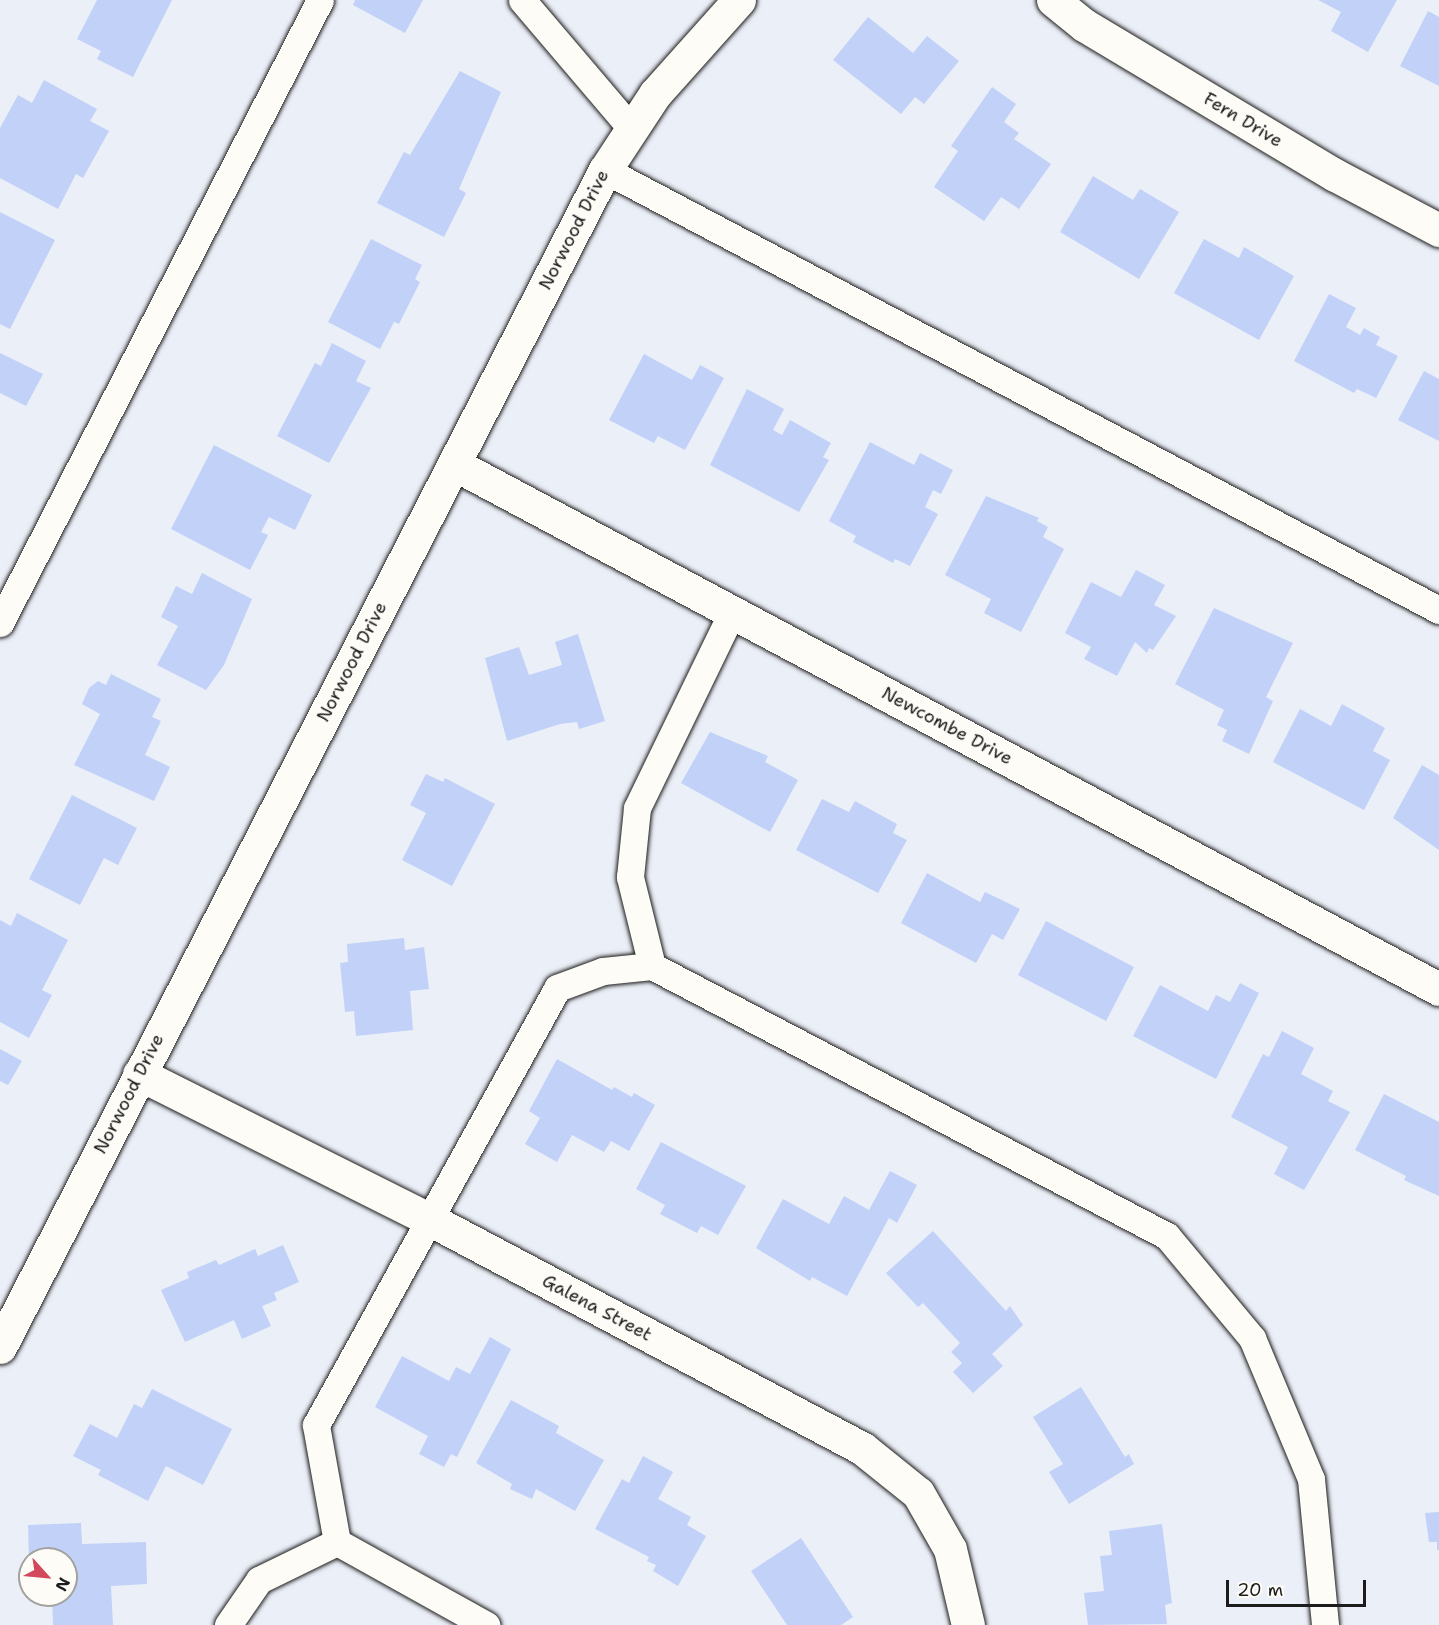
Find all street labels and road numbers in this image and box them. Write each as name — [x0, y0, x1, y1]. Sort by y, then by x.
street label: Fern Drive — [1200, 88, 1286, 152]
street label: Norwood Drive — [535, 166, 613, 294]
street label: Norwood Drive — [313, 598, 391, 726]
street label: Newcombe Drive — [878, 682, 1016, 770]
street label: Norwood Drive — [90, 1030, 168, 1158]
street label: Galena Street — [538, 1270, 656, 1346]

